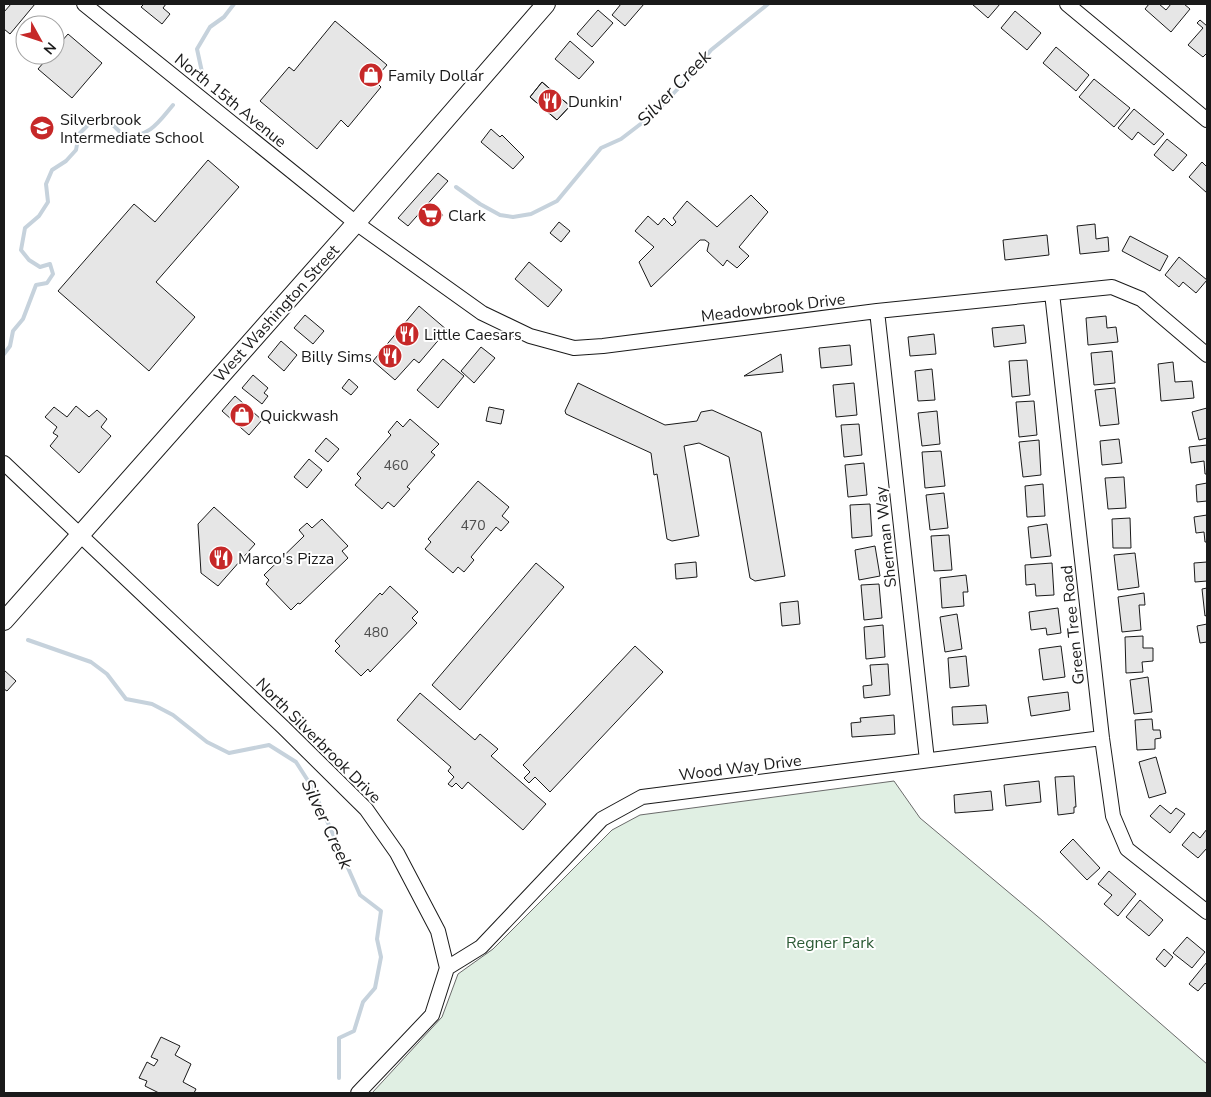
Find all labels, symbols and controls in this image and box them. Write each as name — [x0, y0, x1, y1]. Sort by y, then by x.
north arrow — [15, 15, 65, 65]
text: N — [39, 38, 60, 58]
water label: Silver Creek — [632, 44, 717, 131]
street label: North 15th Avenue — [170, 49, 291, 153]
shop icon: Family Dollar — [358, 62, 384, 88]
place label: Family Dollar — [388, 65, 484, 87]
restaurant icon: Dunkin' — [537, 88, 563, 114]
place label: Dunkin' — [568, 91, 622, 113]
place label: Silverbrook Intermediate School — [60, 109, 204, 149]
school or university icon: Silverbrook Intermediate School — [29, 115, 55, 141]
supermarket icon: Clark — [417, 202, 443, 228]
place label: Clark — [448, 205, 487, 227]
street label: West Washington Street — [209, 240, 345, 387]
street label: Meadowbrook Drive — [700, 288, 846, 328]
restaurant icon: Little Caesars — [394, 321, 420, 347]
place label: Little Caesars — [424, 324, 522, 346]
restaurant icon: Billy Sims — [377, 343, 403, 369]
place label: Billy Sims — [301, 346, 372, 368]
shop icon: Quickwash — [229, 402, 255, 428]
place label: Quickwash — [260, 405, 339, 427]
house number: 460 — [383, 456, 409, 475]
street label: Sherman Way — [870, 484, 902, 589]
house number: 470 — [460, 516, 486, 535]
restaurant icon: Marco's Pizza — [208, 545, 234, 571]
place label: Marco's Pizza — [238, 548, 334, 570]
street label: Green Tree Road — [1056, 564, 1090, 686]
house number: 480 — [363, 623, 389, 642]
street label: North Silverbrook Drive — [251, 673, 386, 808]
street label: Wood Way Drive — [678, 750, 803, 786]
water label: Silver Creek — [296, 775, 359, 874]
park label: Regner Park — [786, 932, 875, 954]

